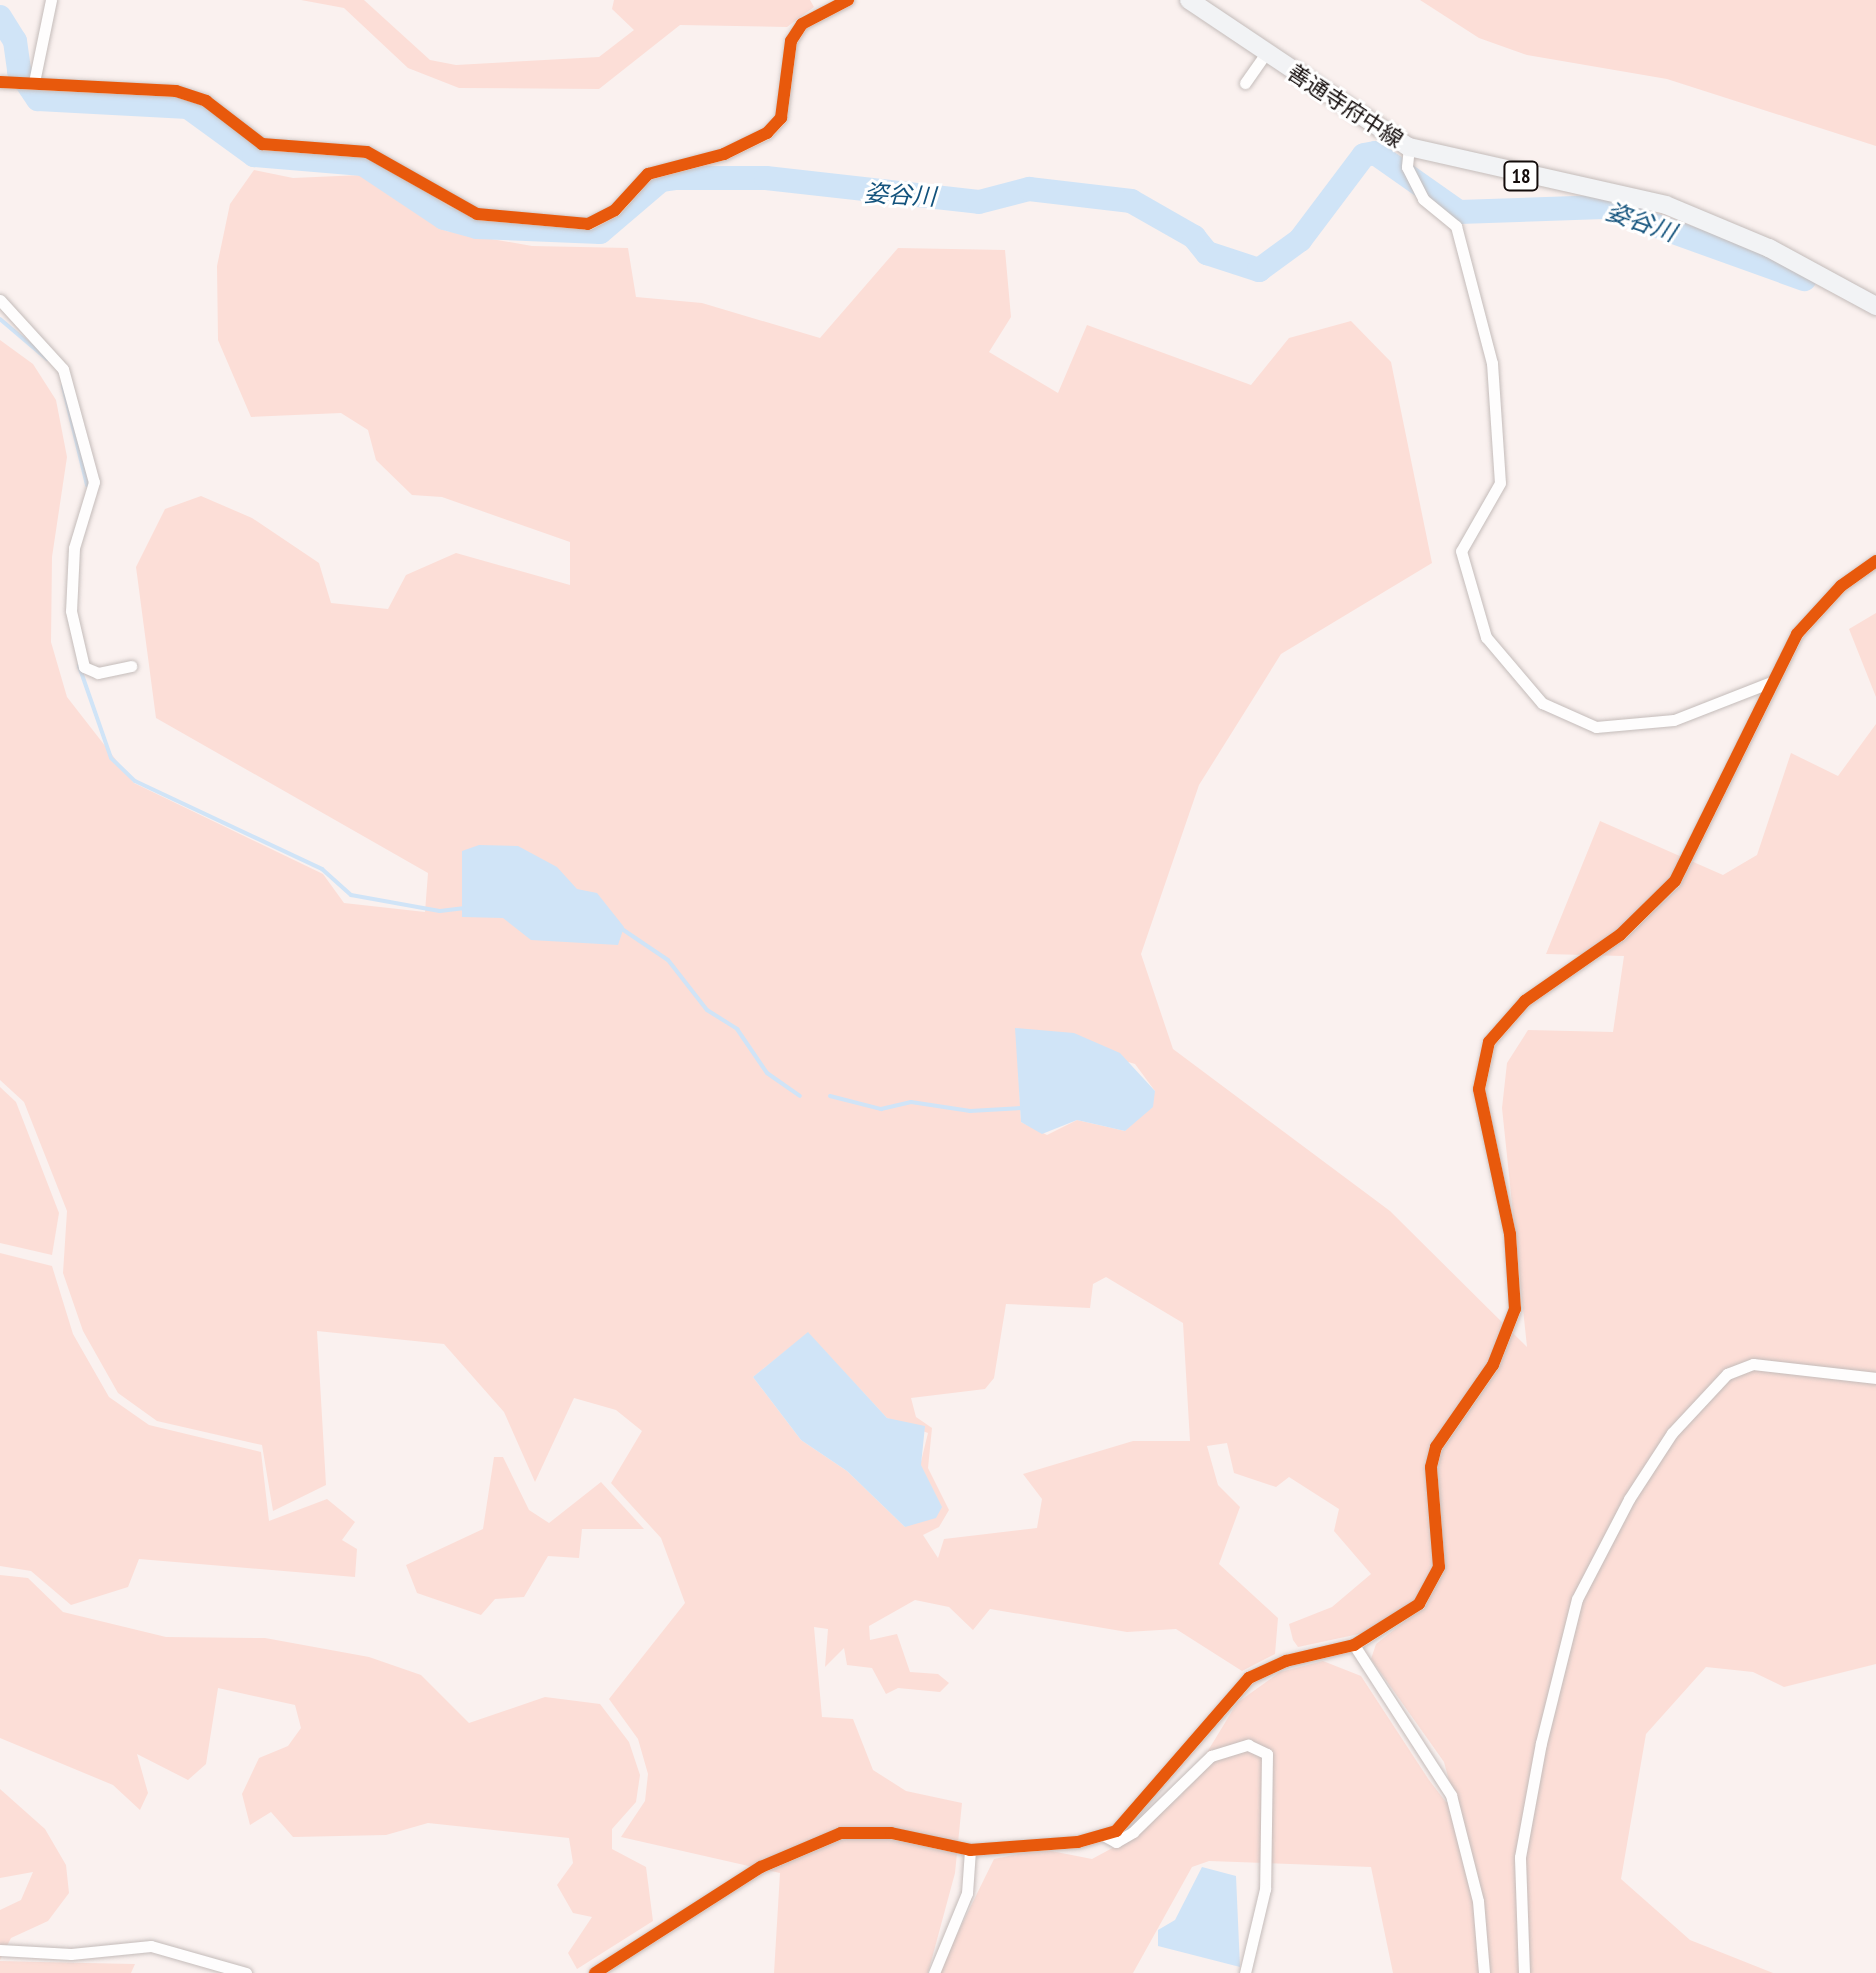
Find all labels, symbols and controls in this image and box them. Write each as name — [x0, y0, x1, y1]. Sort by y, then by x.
street label: 善通寺府中線 — [1282, 59, 1408, 153]
road number: 18 — [1503, 160, 1539, 192]
water label: 姿谷川 — [863, 179, 937, 211]
water label: 姿谷川 — [1602, 197, 1680, 247]

